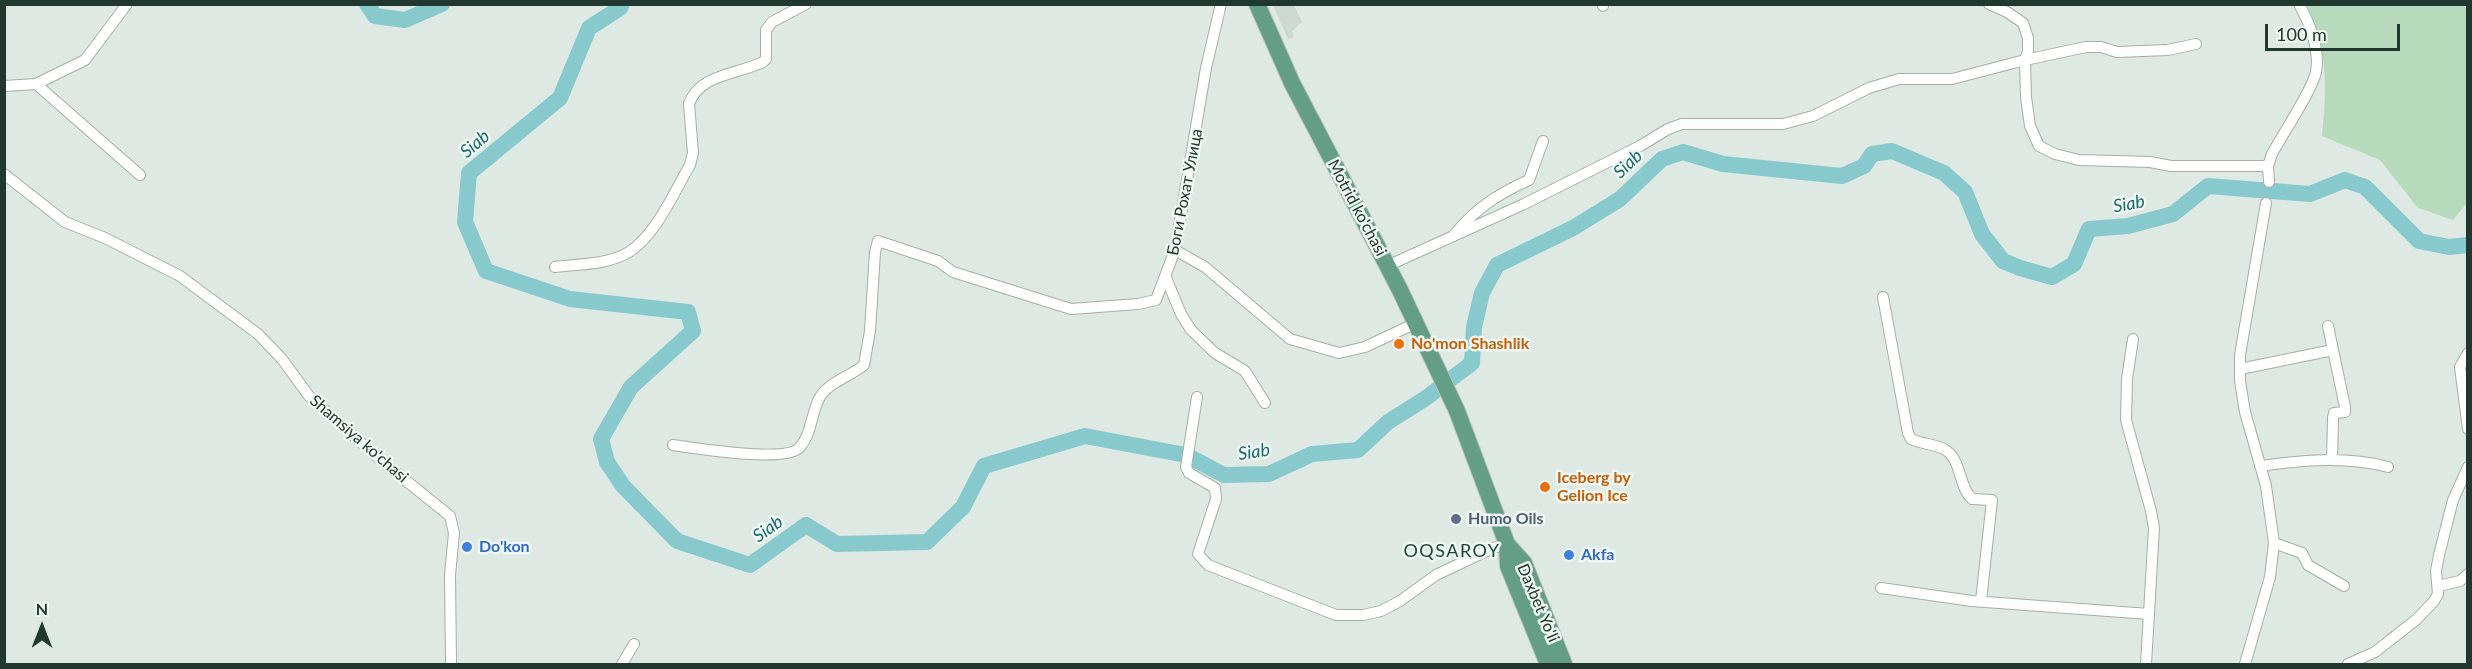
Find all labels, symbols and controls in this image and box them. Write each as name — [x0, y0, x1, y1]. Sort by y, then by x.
scale bar — [2268, 12, 2403, 50]
text: 100 m — [2276, 23, 2327, 45]
water label: Siab — [456, 125, 494, 163]
street label: Боги Рохат Улица — [1163, 127, 1207, 257]
water label: Siab — [1609, 145, 1647, 183]
street label: Motrid ko'chasi — [1323, 156, 1391, 260]
water label: Siab — [2111, 191, 2147, 217]
place label: No'mon Shashlik — [1411, 334, 1529, 354]
marker: No'mon Shashlik — [1392, 337, 1406, 351]
street label: Shamsiya ko'chasi — [306, 391, 412, 487]
water label: Siab — [1237, 439, 1271, 465]
place label: Iceberg by Gelion Ice — [1557, 468, 1631, 506]
marker: Iceberg by Gelion Ice — [1538, 480, 1552, 494]
place label: Humo Oils — [1468, 509, 1544, 529]
water label: Siab — [749, 511, 787, 547]
marker: Humo Oils — [1449, 512, 1463, 526]
place label: Do'kon — [479, 537, 530, 557]
marker: Do'kon — [460, 540, 474, 554]
district label: OQSAROY — [1403, 540, 1501, 562]
place label: Akfa — [1581, 545, 1614, 565]
marker: Akfa — [1562, 548, 1576, 562]
street label: Daxbet Yo'li — [1513, 561, 1563, 645]
north arrow — [12, 597, 72, 657]
text: N — [36, 599, 48, 618]

